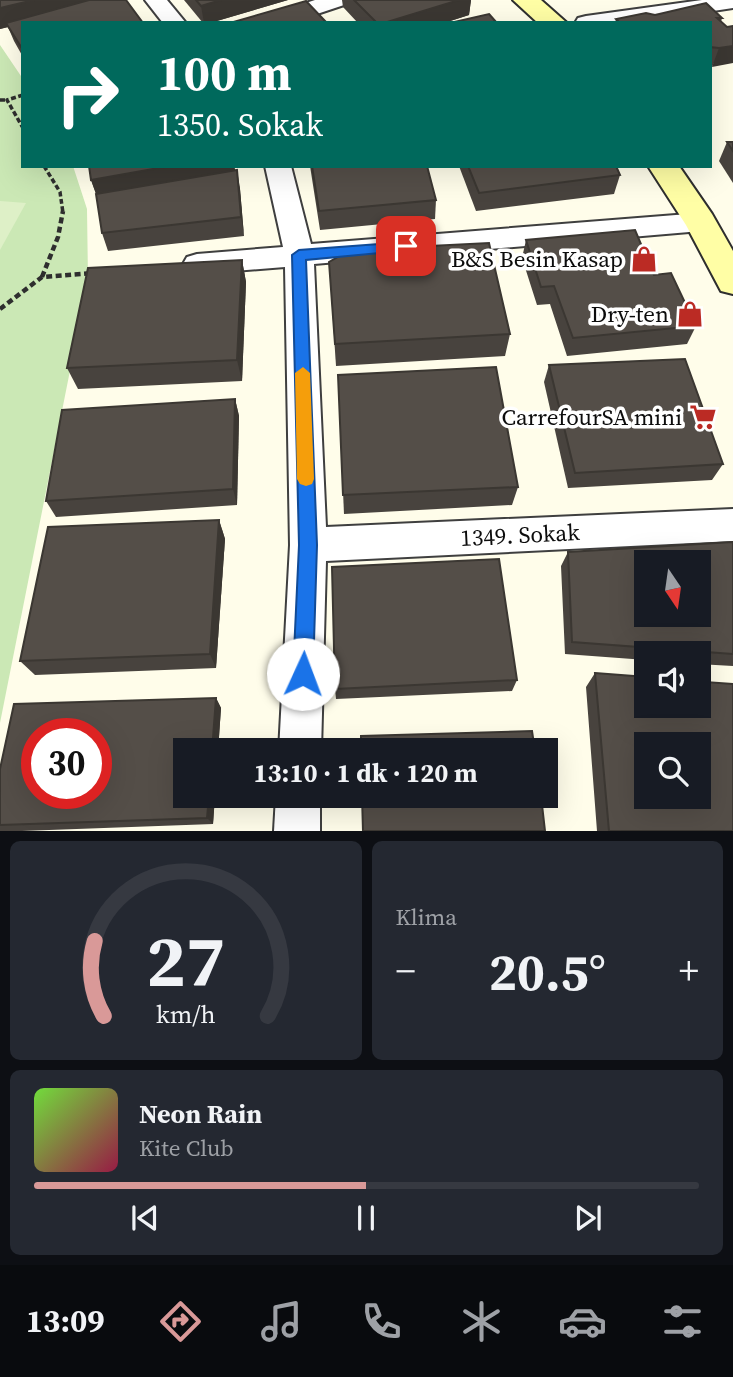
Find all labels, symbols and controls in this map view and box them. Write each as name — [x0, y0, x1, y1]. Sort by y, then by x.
text: 100 m — [157, 39, 292, 106]
icon: right — [42, 49, 133, 140]
text: 1350. Sokak — [157, 103, 323, 147]
pin — [376, 216, 436, 276]
icon: arrive — [387, 227, 425, 265]
place label: B&S Besin Kasap — [451, 243, 623, 275]
shop icon: B&S Besin Kasap — [629, 244, 659, 274]
place label: Dry-ten — [591, 298, 669, 330]
shop icon: Dry-ten — [675, 299, 705, 329]
place label: CarrefourSA mini — [502, 401, 682, 433]
supermarket icon: CarrefourSA mini — [688, 402, 718, 432]
street label: 1349. Sokak — [460, 516, 581, 554]
north arrow — [634, 550, 710, 626]
map controls — [634, 550, 711, 809]
position arrow — [266, 637, 340, 711]
button: sound — [634, 641, 711, 718]
speed limit sign: 30 — [21, 718, 112, 809]
button: search — [634, 732, 711, 809]
text: 13:10 · 1 dk · 120 m — [253, 755, 478, 791]
text: Klima — [396, 901, 457, 933]
text: 27 — [146, 912, 225, 1011]
text: 20.5° — [489, 936, 606, 1007]
text: − — [396, 945, 416, 997]
text: + — [679, 945, 699, 997]
text: km/h — [156, 997, 216, 1031]
text: Neon Rain — [139, 1096, 262, 1132]
text: Kite Club — [139, 1132, 234, 1164]
icon: previous — [126, 1199, 164, 1237]
icon: pause — [347, 1199, 385, 1237]
icon: next — [569, 1199, 607, 1237]
icon: directions — [156, 1297, 205, 1346]
icon: music — [257, 1297, 306, 1346]
icon: phone — [357, 1297, 406, 1346]
icon: climate — [457, 1297, 506, 1346]
icon: car — [558, 1297, 607, 1346]
icon: filters — [658, 1297, 707, 1346]
text: 13:09 — [26, 1299, 105, 1343]

